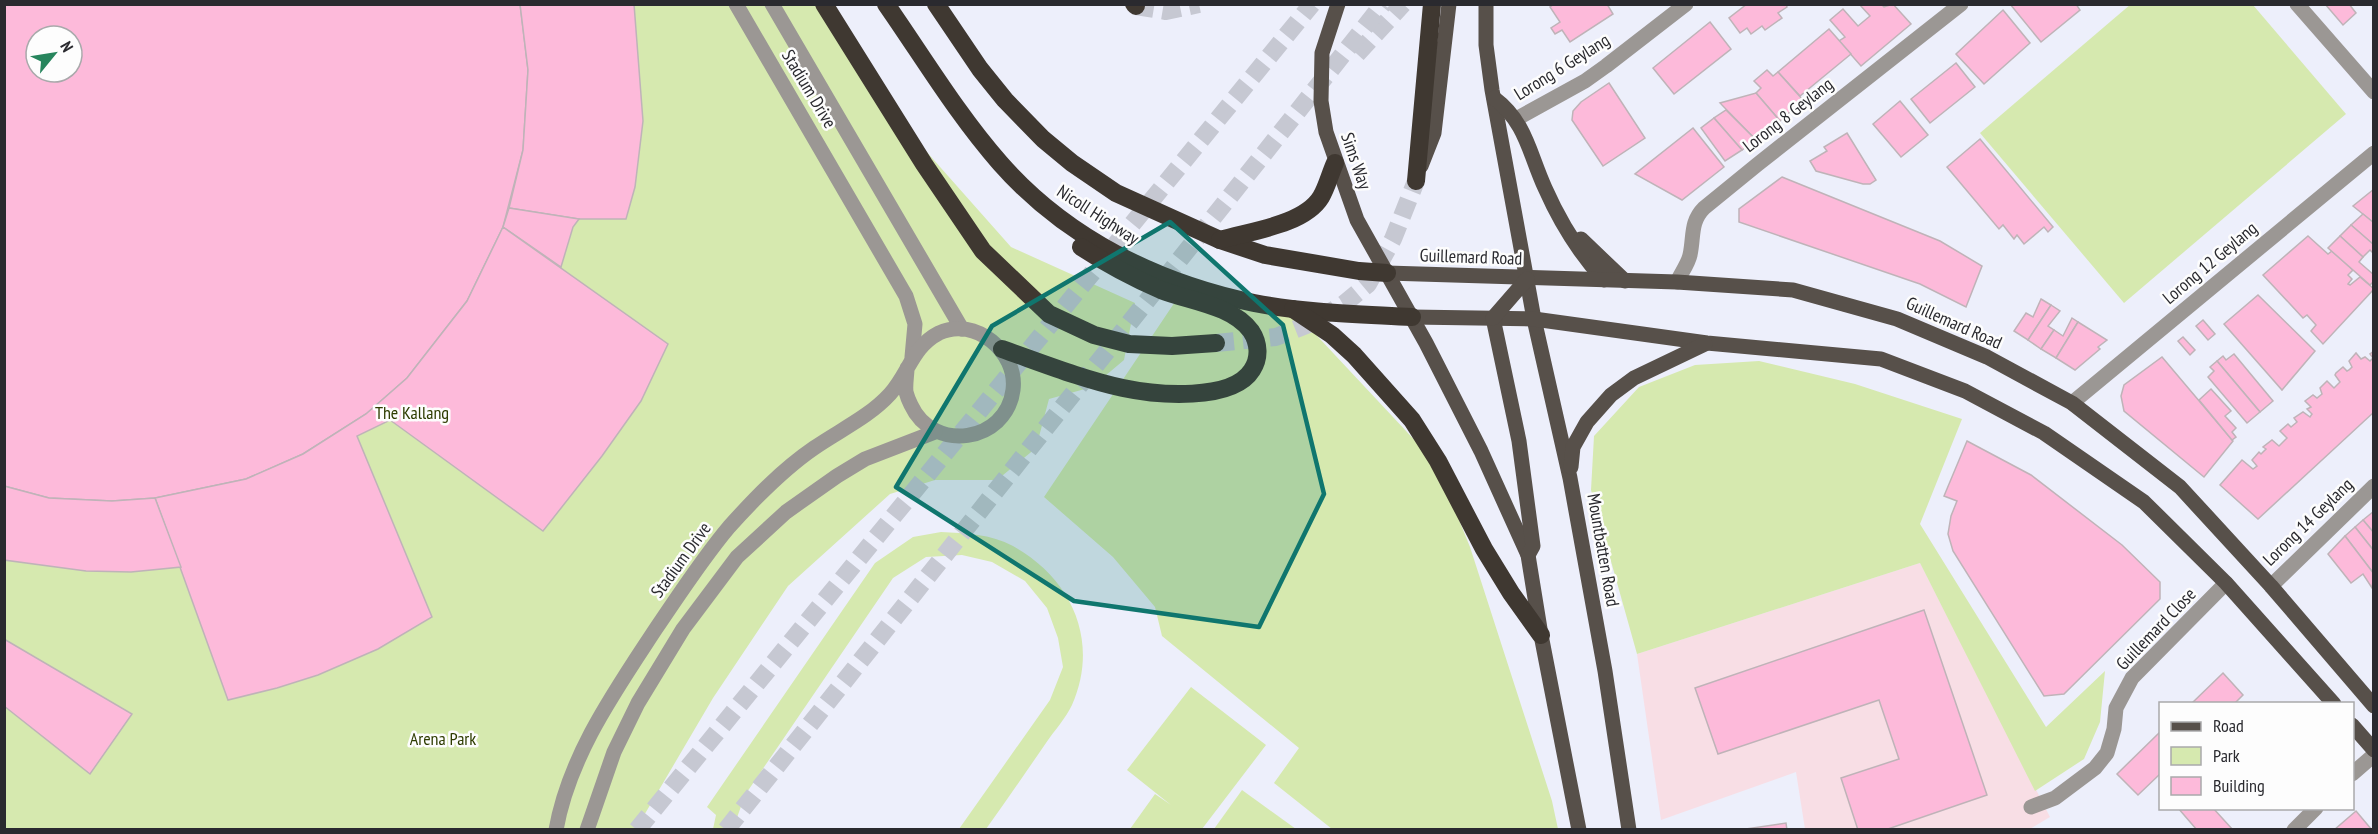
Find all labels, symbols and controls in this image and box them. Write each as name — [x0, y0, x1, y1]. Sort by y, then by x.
north arrow — [24, 24, 84, 84]
street label: Lorong 6 Geylang — [1510, 28, 1614, 105]
text: N — [56, 38, 78, 55]
street label: Stadium Drive — [777, 45, 842, 132]
street label: Lorong 8 Geylang — [1738, 72, 1837, 157]
street label: Sims Way — [1336, 129, 1377, 192]
street label: Nicoll Highway — [1053, 179, 1144, 250]
street label: Lorong 12 Geylang — [2158, 216, 2262, 309]
street label: Guillemard Road — [1419, 243, 1523, 270]
street label: Guillemard Road — [1903, 291, 2006, 354]
park label: The Kallang — [375, 401, 449, 424]
street label: Lorong 14 Geylang — [2258, 473, 2358, 570]
street label: Mountbatten Road — [1582, 492, 1625, 608]
street label: Stadium Drive — [646, 518, 716, 602]
street label: Guillemard Close — [2111, 583, 2201, 675]
legend — [2159, 702, 2354, 810]
text: Road — [2213, 714, 2244, 737]
park label: Arena Park — [410, 727, 476, 750]
text: Park — [2213, 744, 2240, 767]
text: Building — [2213, 774, 2265, 797]

